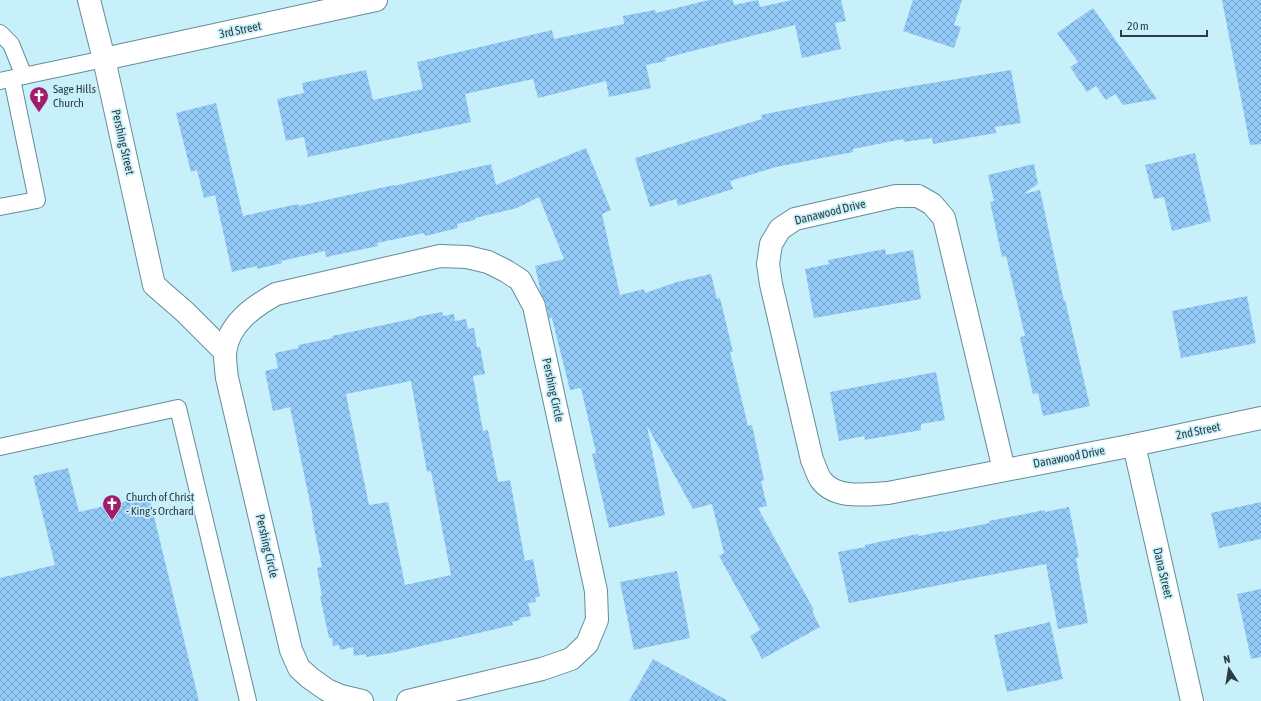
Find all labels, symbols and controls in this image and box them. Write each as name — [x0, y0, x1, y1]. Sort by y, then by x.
scale bar — [1121, 12, 1207, 38]
street label: 3rd Street — [218, 19, 263, 41]
text: 20 m — [1127, 19, 1149, 33]
place label: Sage Hills Church — [53, 82, 96, 110]
church icon: Sage Hills Church — [28, 85, 50, 113]
street label: Pershing Street — [109, 108, 137, 177]
street label: Danawood Drive — [793, 196, 867, 228]
street label: Pershing Circle — [539, 357, 567, 423]
street label: 2nd Street — [1174, 419, 1222, 443]
street label: Danawood Drive — [1032, 443, 1106, 471]
place label: Church of Christ - King's Orchard — [126, 490, 195, 518]
church icon: Church of Christ - King's Orchard — [101, 493, 123, 521]
street label: Pershing Circle — [253, 513, 281, 579]
street label: Dana Street — [1150, 546, 1176, 600]
north arrow — [1209, 649, 1249, 689]
text: N — [1222, 653, 1231, 666]

